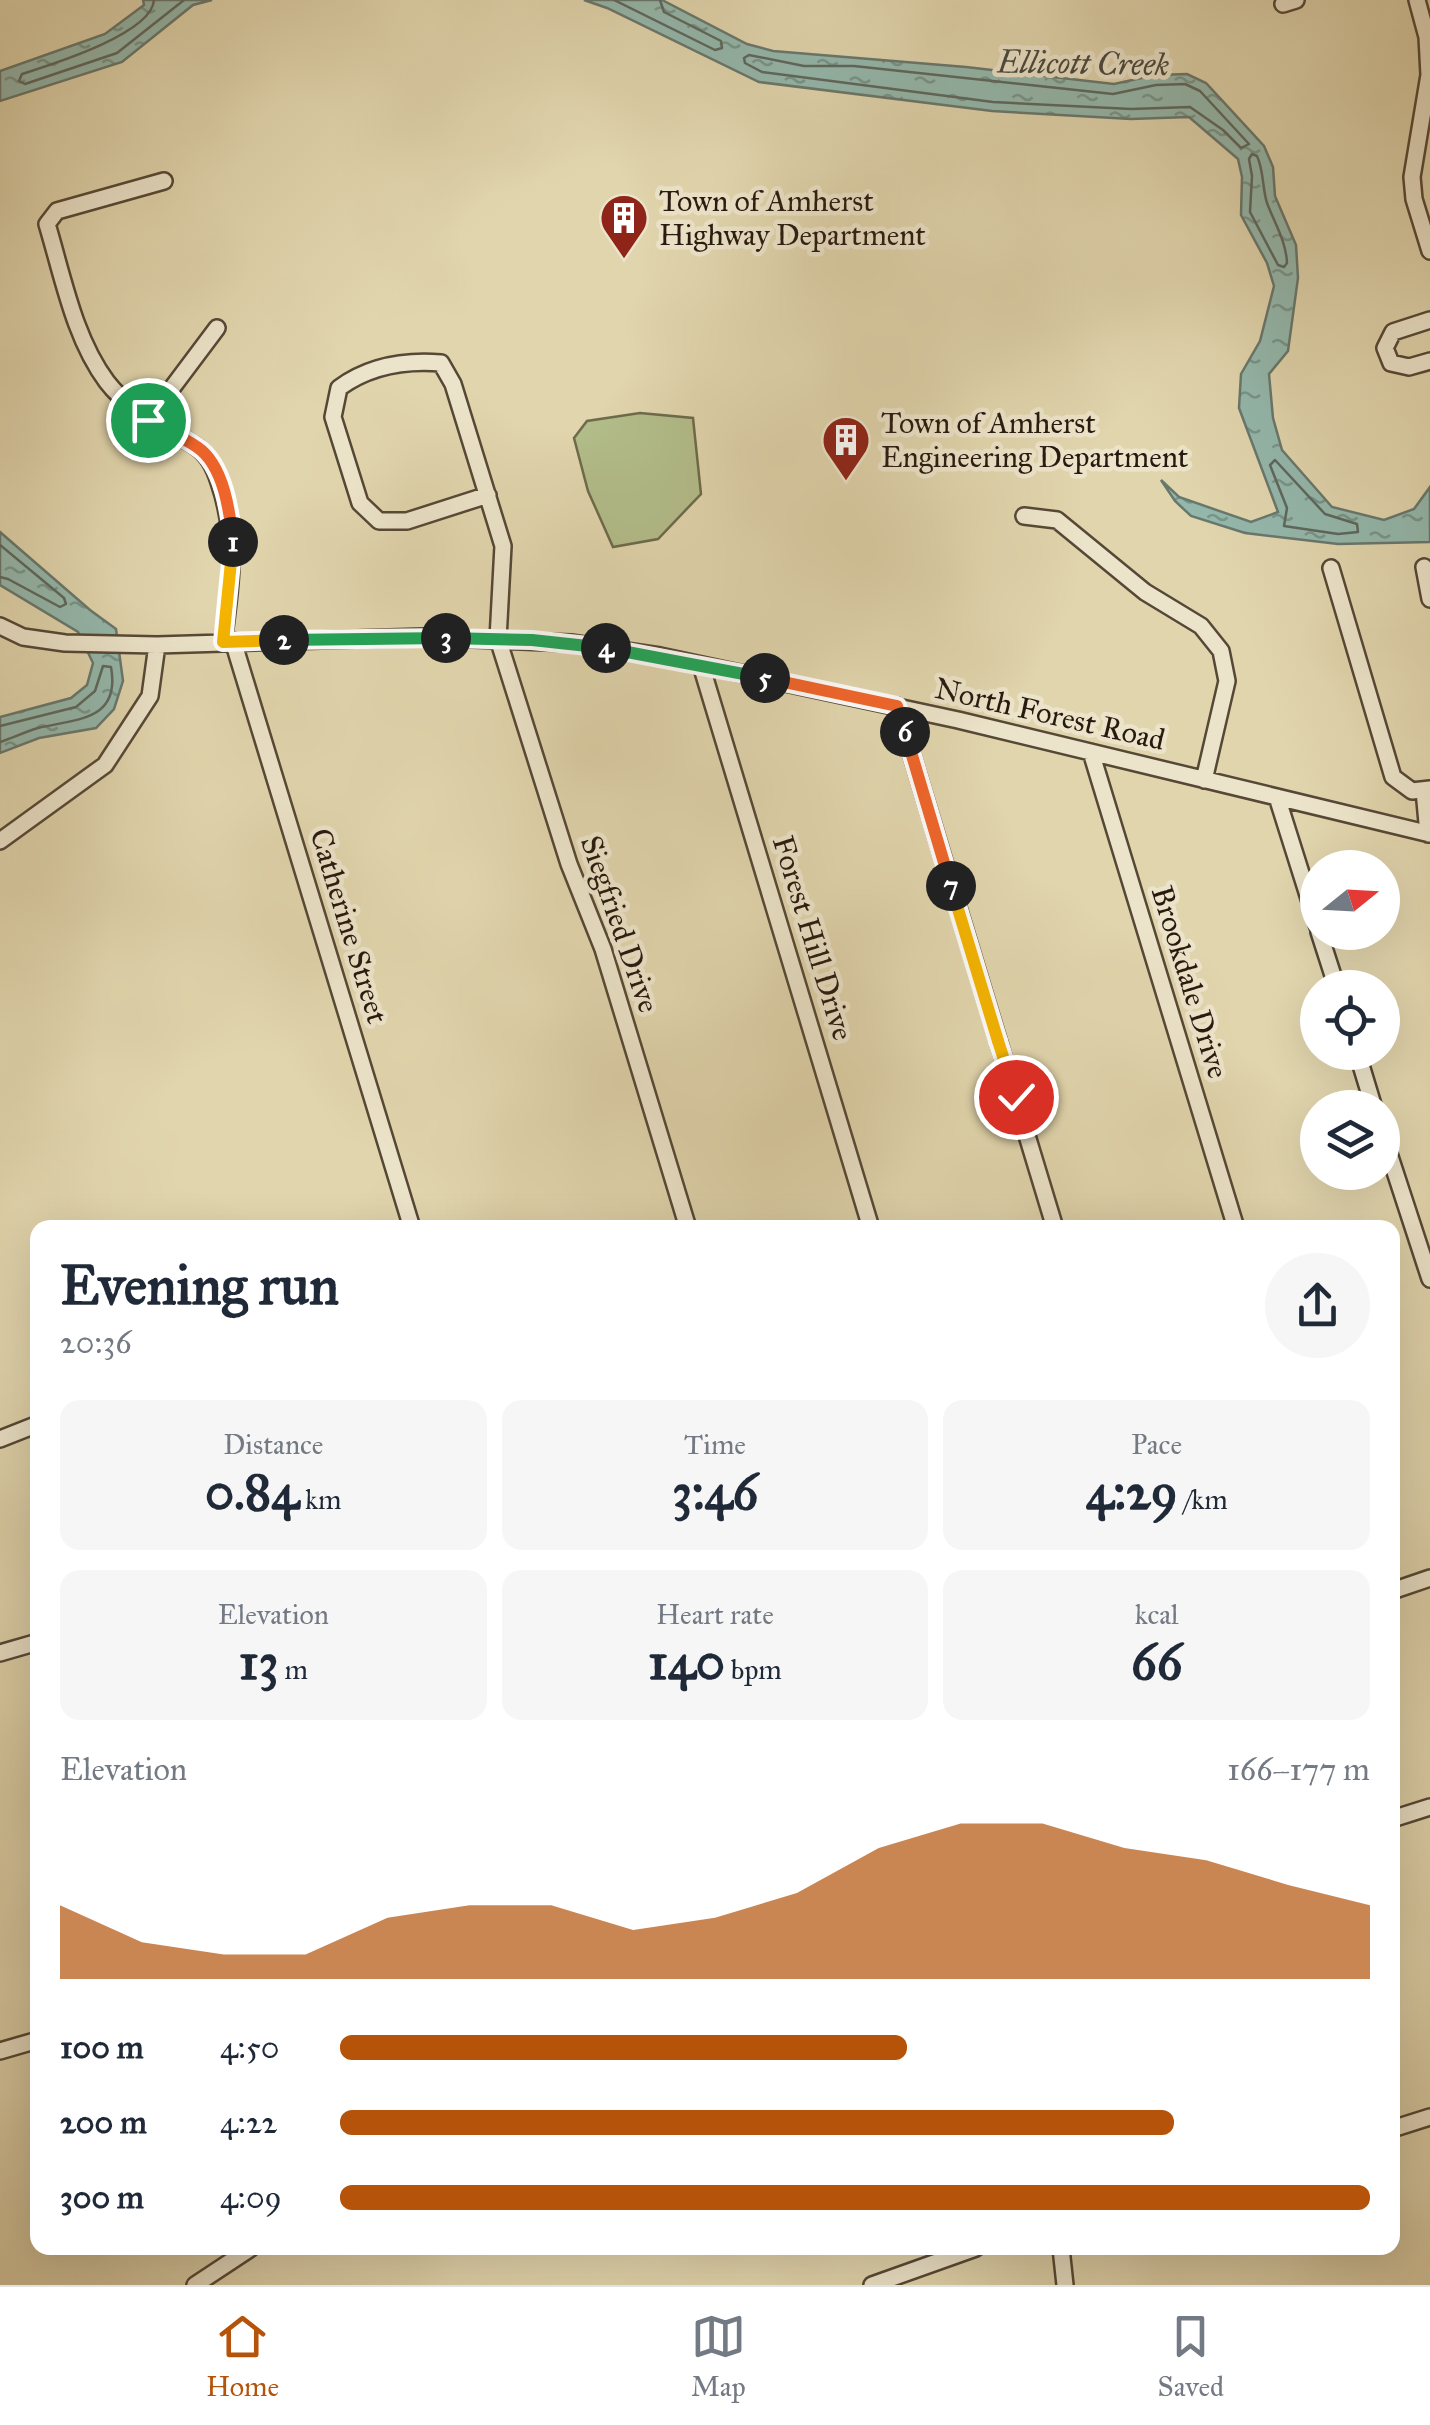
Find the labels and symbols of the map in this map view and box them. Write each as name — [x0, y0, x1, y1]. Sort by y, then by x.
water label: Ellicott Creek — [995, 42, 1169, 85]
place label: Town of Amherst Highway Department — [659, 183, 926, 253]
building icon: Town of Amherst Highway Department — [598, 192, 650, 260]
pin — [106, 378, 191, 463]
place label: Town of Amherst Engineering Department — [881, 405, 1189, 475]
building icon: Town of Amherst Engineering Department — [820, 414, 872, 482]
pin: 1 — [208, 517, 258, 567]
pin: 3 — [421, 613, 471, 663]
pin: 2 — [259, 615, 309, 665]
pin: 4 — [581, 623, 631, 673]
pin: 5 — [740, 653, 790, 703]
street label: North Forest Road — [932, 670, 1168, 758]
pin: 6 — [880, 707, 930, 757]
street label: Catherine Street — [302, 824, 396, 1028]
street label: Siegfried Drive — [573, 831, 667, 1017]
street label: Forest Hill Drive — [765, 831, 861, 1045]
north arrow — [1300, 850, 1400, 950]
pin: 7 — [926, 861, 976, 911]
street label: Brookdale Drive — [1144, 882, 1236, 1082]
pin — [974, 1055, 1059, 1140]

